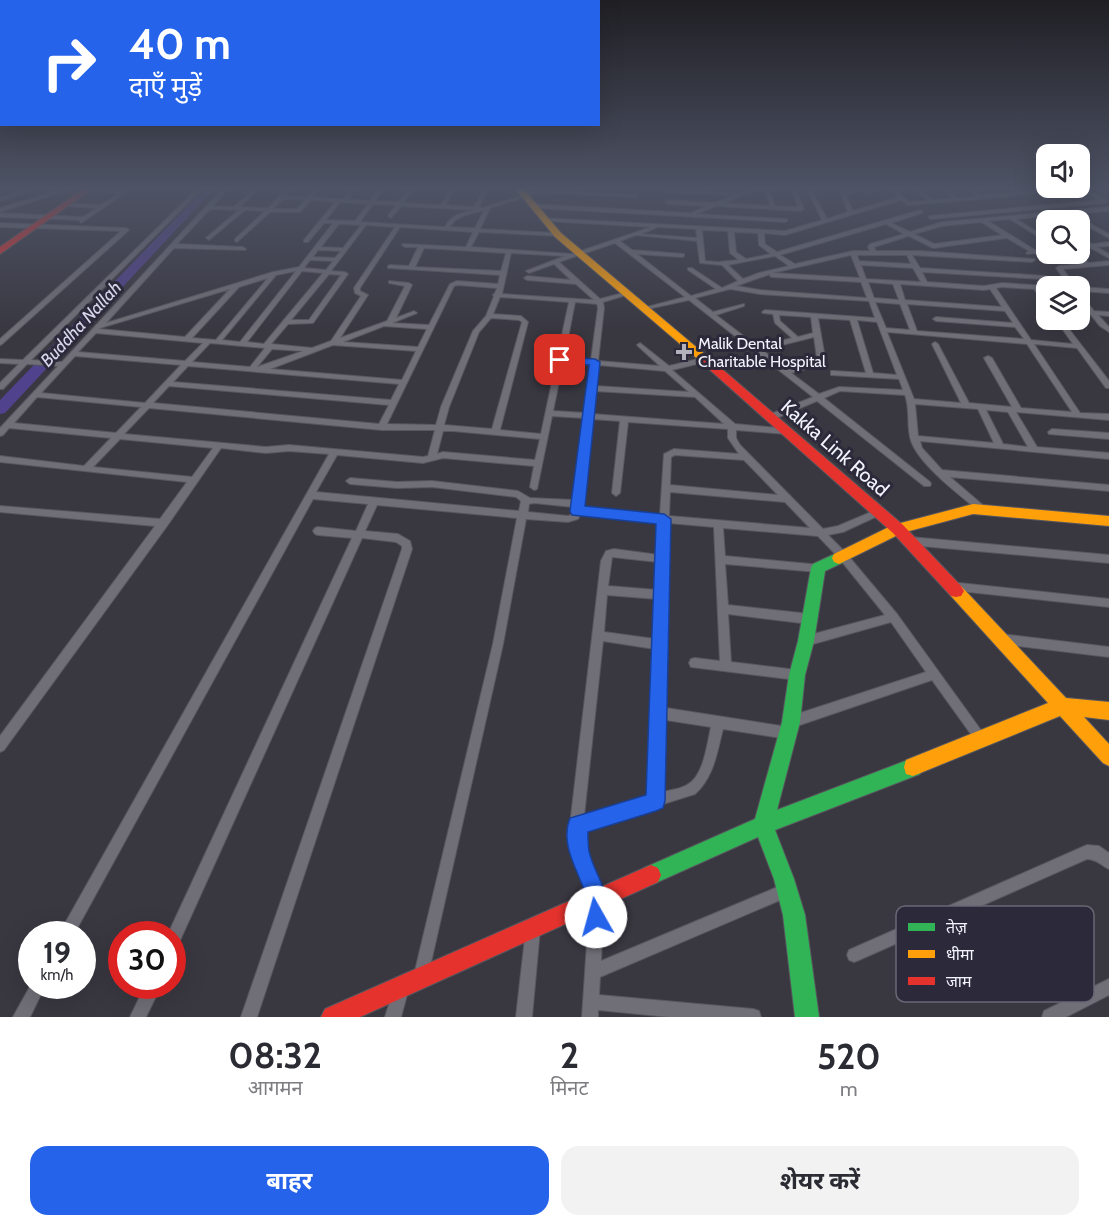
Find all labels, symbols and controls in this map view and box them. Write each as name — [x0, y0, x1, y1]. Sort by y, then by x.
text: 40 m — [129, 18, 231, 70]
icon: right — [30, 24, 108, 102]
text: दाएँ मुड़ें — [129, 70, 202, 103]
map controls — [1036, 144, 1090, 330]
button: sound — [1036, 144, 1090, 198]
button: search — [1036, 210, 1090, 264]
button: layers — [1036, 276, 1090, 330]
water label: Buddha Nallah — [36, 277, 126, 371]
pin — [534, 334, 585, 385]
place label: Malik Dental Charitable Hospital — [698, 334, 826, 371]
icon: arrive — [543, 343, 576, 376]
marker: Malik Dental Charitable Hospital — [675, 343, 693, 361]
street label: Kakka Link Road — [776, 395, 894, 501]
position arrow — [564, 885, 628, 949]
legend — [896, 906, 1094, 1002]
text: तेज़ — [946, 918, 968, 937]
speed limit sign: 30 — [108, 921, 186, 999]
text: 19 — [43, 934, 71, 971]
text: धीमा — [946, 945, 975, 964]
text: km/h — [41, 966, 73, 984]
text: जाम — [946, 972, 972, 991]
text: 08:32 — [228, 1033, 322, 1077]
text: 2 — [560, 1033, 579, 1077]
text: 520 — [817, 1034, 881, 1078]
text: आगमन — [248, 1076, 303, 1100]
text: मिनट — [550, 1076, 589, 1100]
text: m — [840, 1077, 858, 1101]
button: बाहर — [30, 1146, 549, 1215]
button: शेयर करें — [561, 1146, 1079, 1215]

